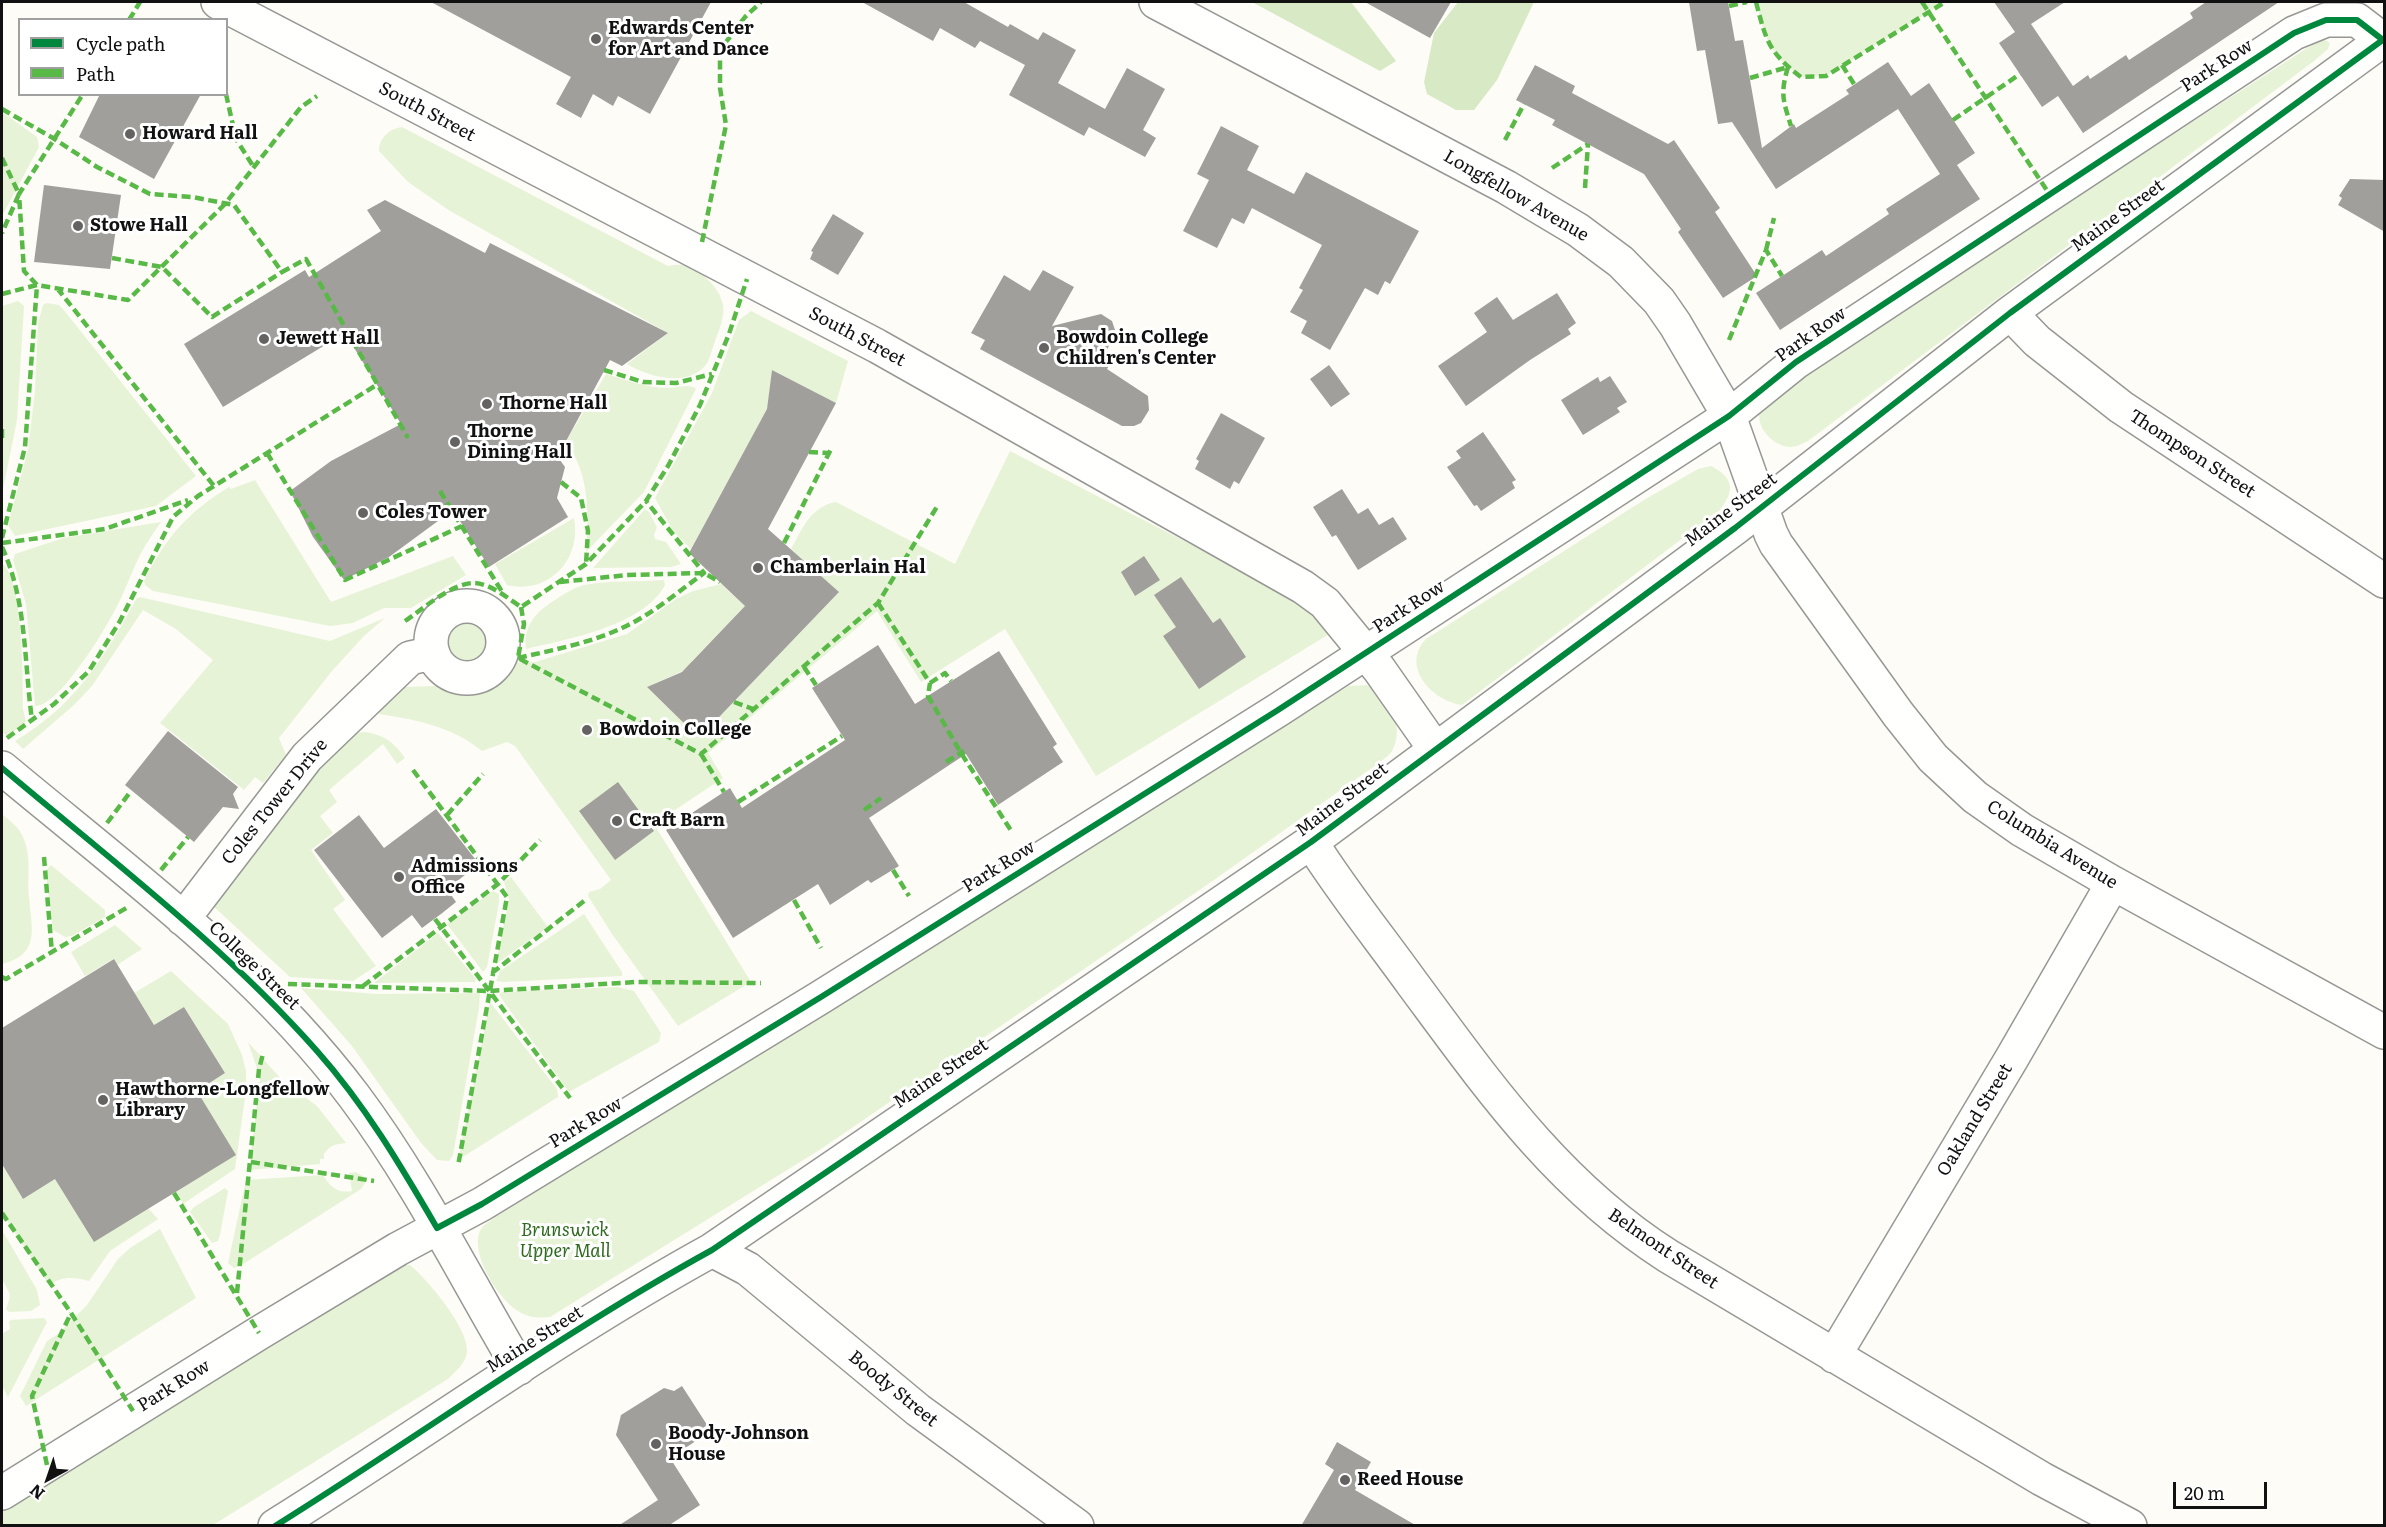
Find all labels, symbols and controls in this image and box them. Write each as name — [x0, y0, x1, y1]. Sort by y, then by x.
legend — [18, 18, 228, 96]
place label: Edwards Center for Art and Dance — [608, 18, 769, 60]
text: Cycle path — [76, 30, 165, 57]
marker: Edwards Center for Art and Dance — [589, 32, 603, 46]
street label: Park Row — [2177, 35, 2257, 97]
text: Path — [76, 60, 115, 87]
street label: South Street — [375, 77, 479, 147]
place label: Howard Hall — [142, 123, 258, 145]
marker: Howard Hall — [123, 127, 137, 141]
street label: Longfellow Avenue — [1440, 146, 1592, 246]
street label: Maine Street — [2067, 175, 2169, 257]
place label: Stowe Hall — [90, 215, 188, 237]
marker: Stowe Hall — [71, 219, 85, 233]
street label: South Street — [805, 302, 909, 372]
street label: Park Row — [1771, 303, 1851, 367]
place label: Bowdoin College Children's Center — [1056, 327, 1216, 370]
place label: Jewett Hall — [276, 328, 379, 350]
marker: Jewett Hall — [257, 332, 271, 346]
marker: Bowdoin College Children's Center — [1037, 341, 1051, 355]
place label: Thorne Hall — [499, 393, 608, 415]
marker: Thorne Hall — [480, 397, 494, 411]
street label: Thompson Street — [2125, 405, 2259, 503]
place label: Thorne Dining Hall — [467, 421, 572, 464]
marker: Thorne Dining Hall — [448, 435, 462, 449]
street label: Maine Street — [1681, 468, 1781, 552]
place label: Coles Tower — [375, 502, 487, 524]
marker: Coles Tower — [356, 506, 370, 520]
place label: Chamberlain Hal — [770, 557, 926, 579]
marker: Chamberlain Hal — [751, 561, 765, 575]
street label: Park Row — [1369, 576, 1449, 638]
place label: Bowdoin College — [599, 719, 751, 741]
marker: Bowdoin College — [580, 723, 594, 737]
street label: Coles Tower Drive — [218, 735, 332, 869]
street label: Maine Street — [1292, 758, 1392, 842]
street label: Columbia Avenue — [1983, 796, 2121, 894]
place label: Craft Barn — [629, 810, 725, 832]
marker: Craft Barn — [610, 814, 624, 828]
street label: Park Row — [959, 836, 1039, 898]
place label: Admissions Office — [411, 856, 518, 898]
marker: Admissions Office — [392, 870, 406, 884]
street label: College Street — [204, 917, 304, 1015]
street label: Maine Street — [890, 1034, 992, 1114]
street label: Oakland Street — [1933, 1060, 2017, 1180]
place label: Hawthorne-Longfellow Library — [115, 1079, 329, 1122]
marker: Hawthorne-Longfellow Library — [96, 1093, 110, 1107]
street label: Park Row — [546, 1093, 626, 1153]
street label: Belmont Street — [1604, 1204, 1722, 1294]
park label: Brunswick Upper Mall — [519, 1220, 611, 1262]
street label: Maine Street — [483, 1302, 587, 1378]
street label: Boody Street — [844, 1346, 942, 1432]
street label: Park Row — [134, 1355, 214, 1417]
place label: Boody-Johnson House — [668, 1423, 809, 1466]
marker: Boody-Johnson House — [649, 1437, 663, 1451]
north arrow — [18, 1449, 78, 1509]
place label: Reed House — [1357, 1469, 1463, 1491]
scale bar — [2176, 1470, 2270, 1508]
marker: Reed House — [1338, 1473, 1352, 1487]
text: N — [24, 1479, 49, 1506]
text: 20 m — [2184, 1479, 2225, 1506]

